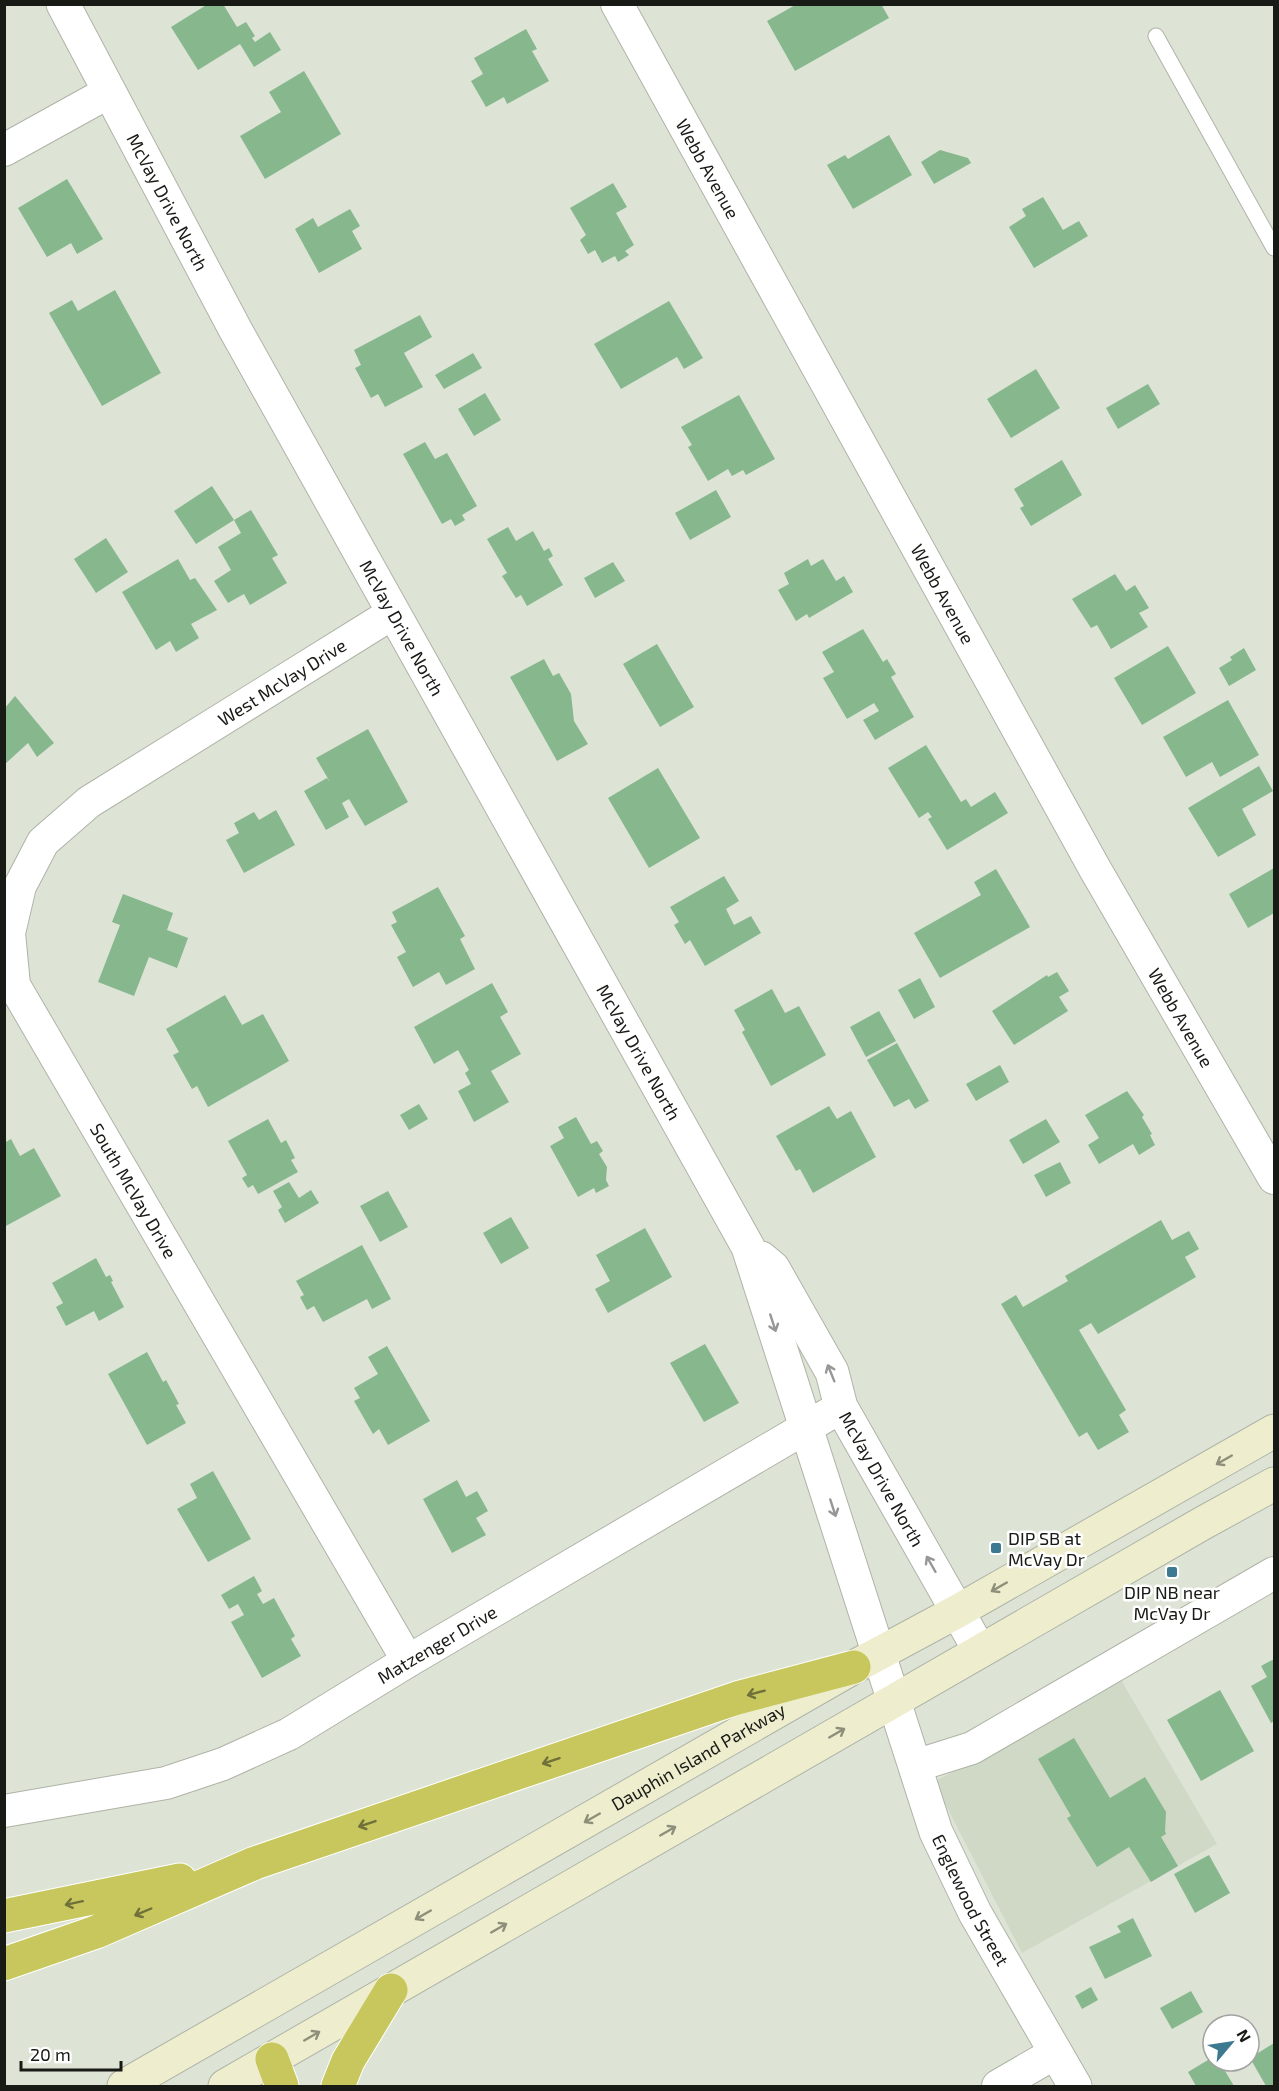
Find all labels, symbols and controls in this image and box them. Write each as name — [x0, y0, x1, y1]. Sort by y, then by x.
street label: Webb Avenue — [671, 115, 744, 222]
street label: McVay Drive North — [122, 130, 213, 274]
street label: Webb Avenue — [907, 540, 979, 648]
street label: McVay Drive North — [355, 556, 449, 700]
street label: West McVay Drive — [214, 634, 350, 730]
street label: Webb Avenue — [1144, 964, 1218, 1071]
street label: McVay Drive North — [592, 980, 686, 1124]
street label: South McVay Drive — [86, 1119, 182, 1262]
one-way arrow — [768, 1313, 779, 1332]
one-way arrow — [825, 1365, 836, 1383]
street label: McVay Drive North — [835, 1407, 929, 1550]
one-way arrow — [1215, 1455, 1233, 1466]
one-way arrow — [828, 1498, 839, 1517]
place label: DIP SB at McVay Dr — [1008, 1527, 1085, 1570]
marker: DIP SB at McVay Dr — [989, 1541, 1003, 1555]
one-way arrow — [925, 1555, 936, 1573]
marker: DIP NB near McVay Dr — [1165, 1565, 1179, 1579]
one-way arrow — [991, 1581, 1008, 1593]
place label: DIP NB near McVay Dr — [1124, 1581, 1220, 1624]
street label: Matzenger Drive — [373, 1600, 501, 1688]
one-way arrow — [747, 1688, 766, 1699]
street label: Dauphin Island Parkway — [607, 1698, 789, 1815]
one-way arrow — [828, 1727, 845, 1739]
one-way arrow — [542, 1756, 561, 1767]
one-way arrow — [584, 1812, 601, 1824]
one-way arrow — [358, 1820, 377, 1831]
one-way arrow — [659, 1824, 676, 1836]
street label: Englewood Street — [928, 1830, 1014, 1970]
one-way arrow — [65, 1898, 85, 1909]
one-way arrow — [134, 1907, 152, 1918]
one-way arrow — [415, 1909, 432, 1921]
one-way arrow — [490, 1922, 507, 1934]
north arrow — [1201, 2013, 1261, 2073]
text: N — [1233, 2026, 1256, 2045]
one-way arrow — [303, 2030, 320, 2042]
scale bar — [21, 2034, 122, 2072]
text: 20 m — [30, 2043, 71, 2065]

